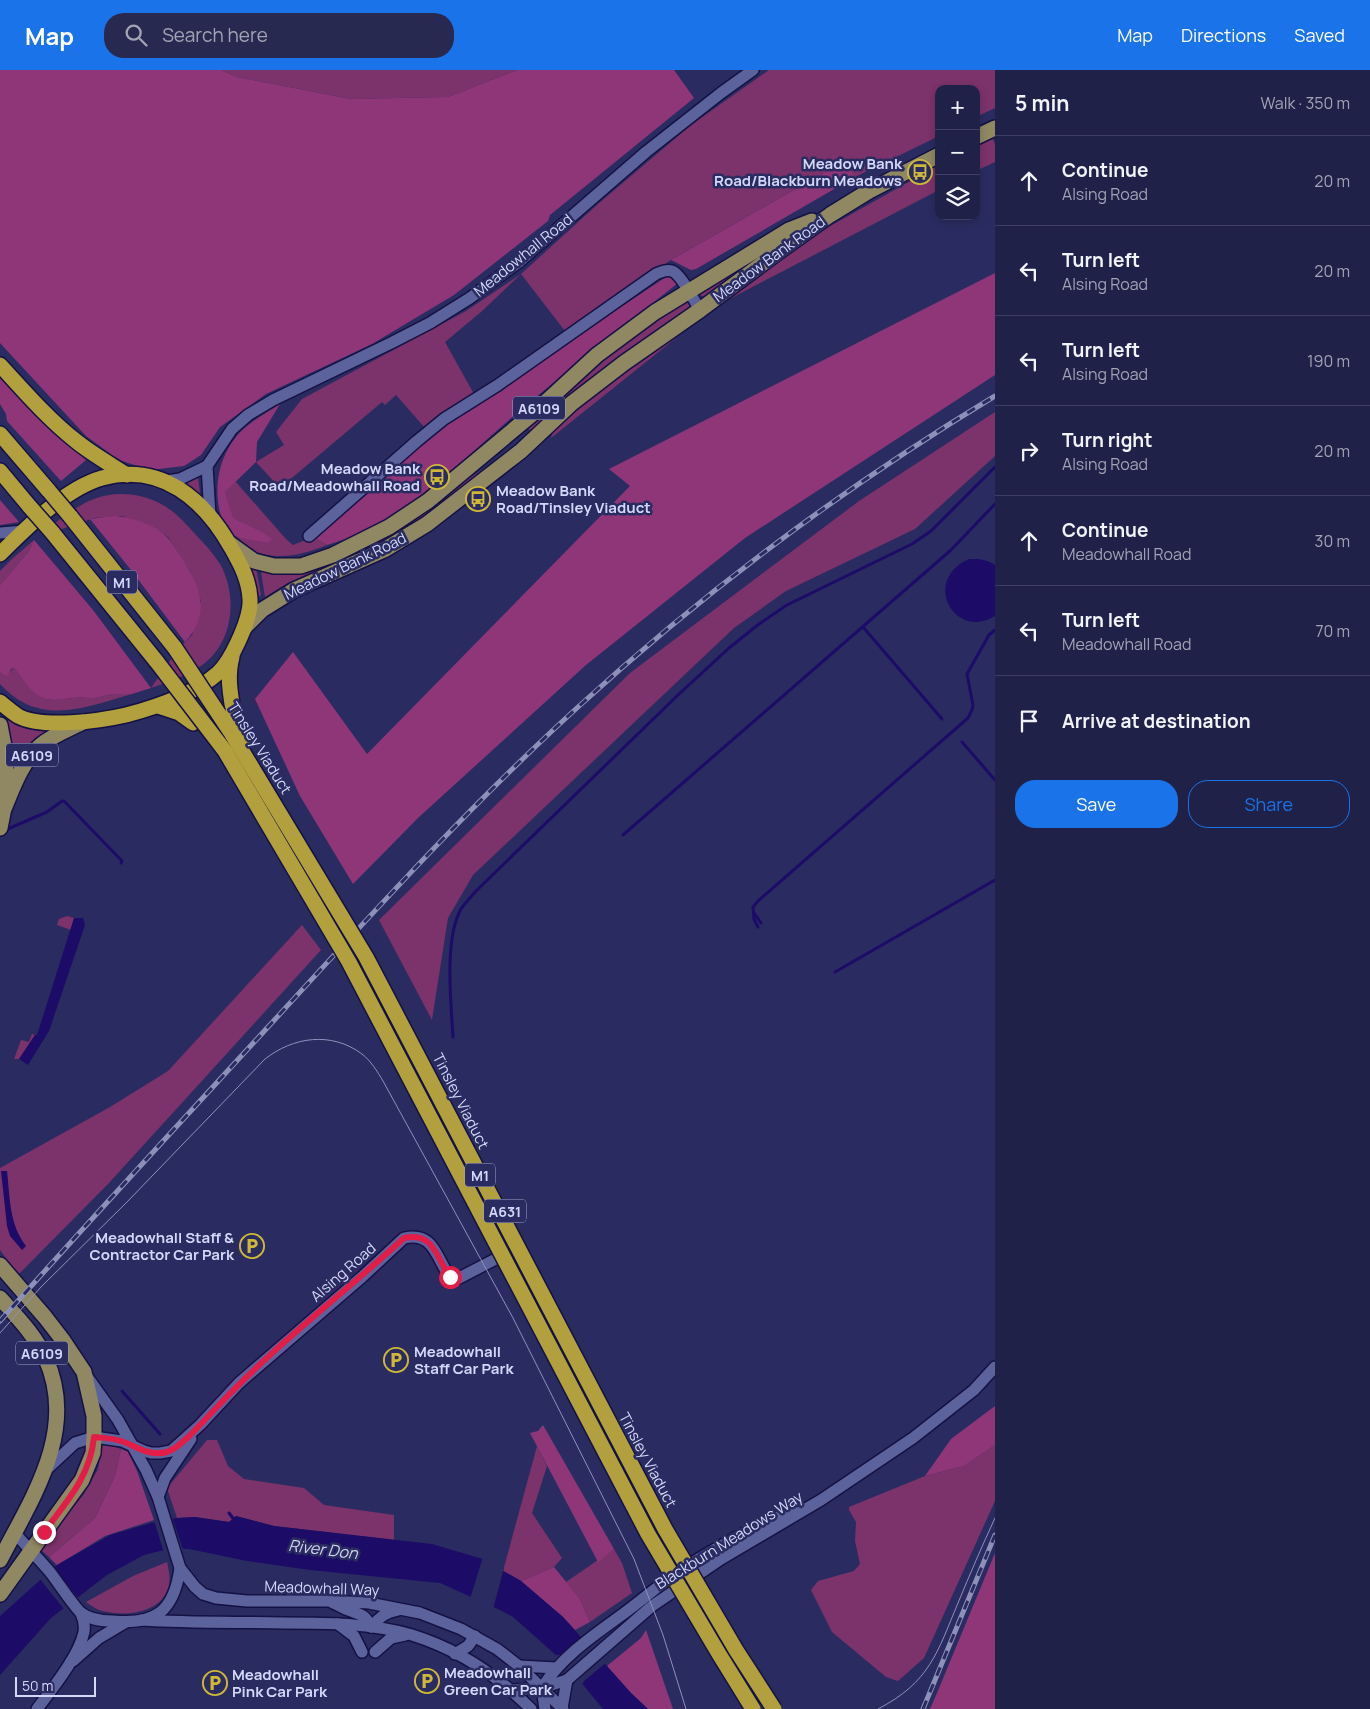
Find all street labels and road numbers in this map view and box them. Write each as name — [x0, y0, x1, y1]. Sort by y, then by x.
street label: Meadowhall Road — [469, 209, 577, 301]
street label: Meadow Bank Road — [709, 211, 829, 307]
road number: A6109 — [513, 396, 565, 419]
street label: Meadow Bank Road — [280, 527, 410, 605]
road number: M1 — [107, 571, 137, 594]
street label: Tinsley Viaduct — [223, 698, 297, 798]
road number: A6109 — [6, 744, 58, 766]
street label: Tinsley Viaduct — [428, 1049, 494, 1153]
road number: M1 — [465, 1164, 495, 1186]
road number: A631 — [484, 1200, 526, 1222]
street label: Alsing Road — [306, 1238, 380, 1306]
road number: A6109 — [16, 1342, 68, 1365]
street label: Tinsley Viaduct — [614, 1409, 682, 1511]
street label: Blackburn Meadows Way — [651, 1486, 807, 1594]
street label: Meadowhall Way — [264, 1576, 380, 1601]

